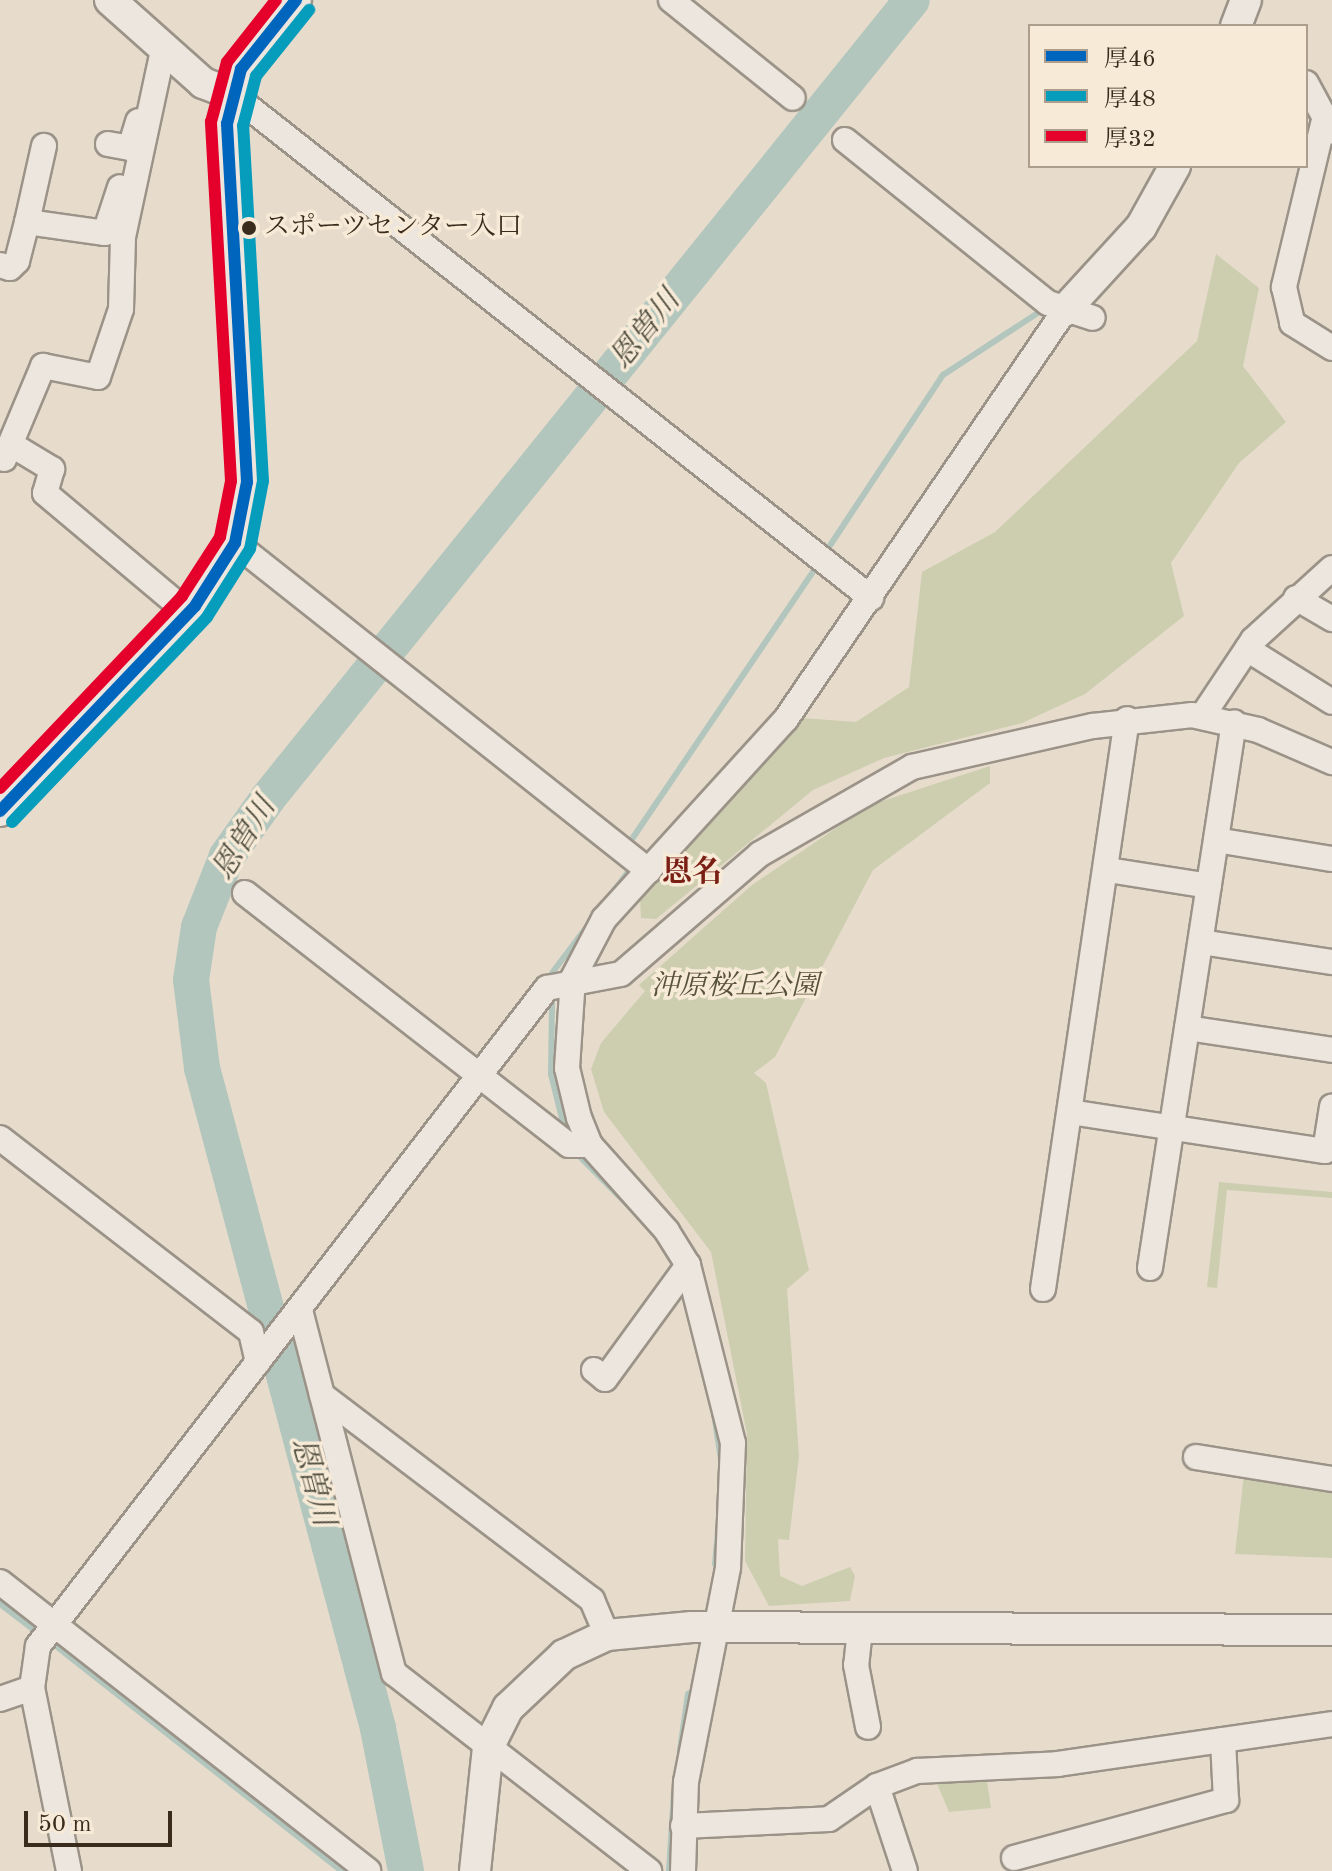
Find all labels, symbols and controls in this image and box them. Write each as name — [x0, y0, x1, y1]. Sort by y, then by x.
legend — [1028, 24, 1308, 168]
text: 厚46 — [1104, 48, 1156, 72]
text: 厚48 — [1104, 88, 1156, 112]
text: 厚32 — [1104, 128, 1156, 152]
place label: スポーツセンター入口 — [264, 212, 524, 244]
marker: スポーツセンター入口 — [241, 220, 257, 236]
water label: 恩曽川 — [604, 284, 688, 376]
water label: 恩曽川 — [206, 791, 284, 887]
district label: 恩名 — [662, 855, 722, 891]
park label: 沖原桜丘公園 — [651, 970, 819, 1004]
water label: 恩曽川 — [283, 1434, 341, 1530]
scale bar — [28, 1795, 176, 1845]
text: 50 m — [38, 1813, 92, 1837]

